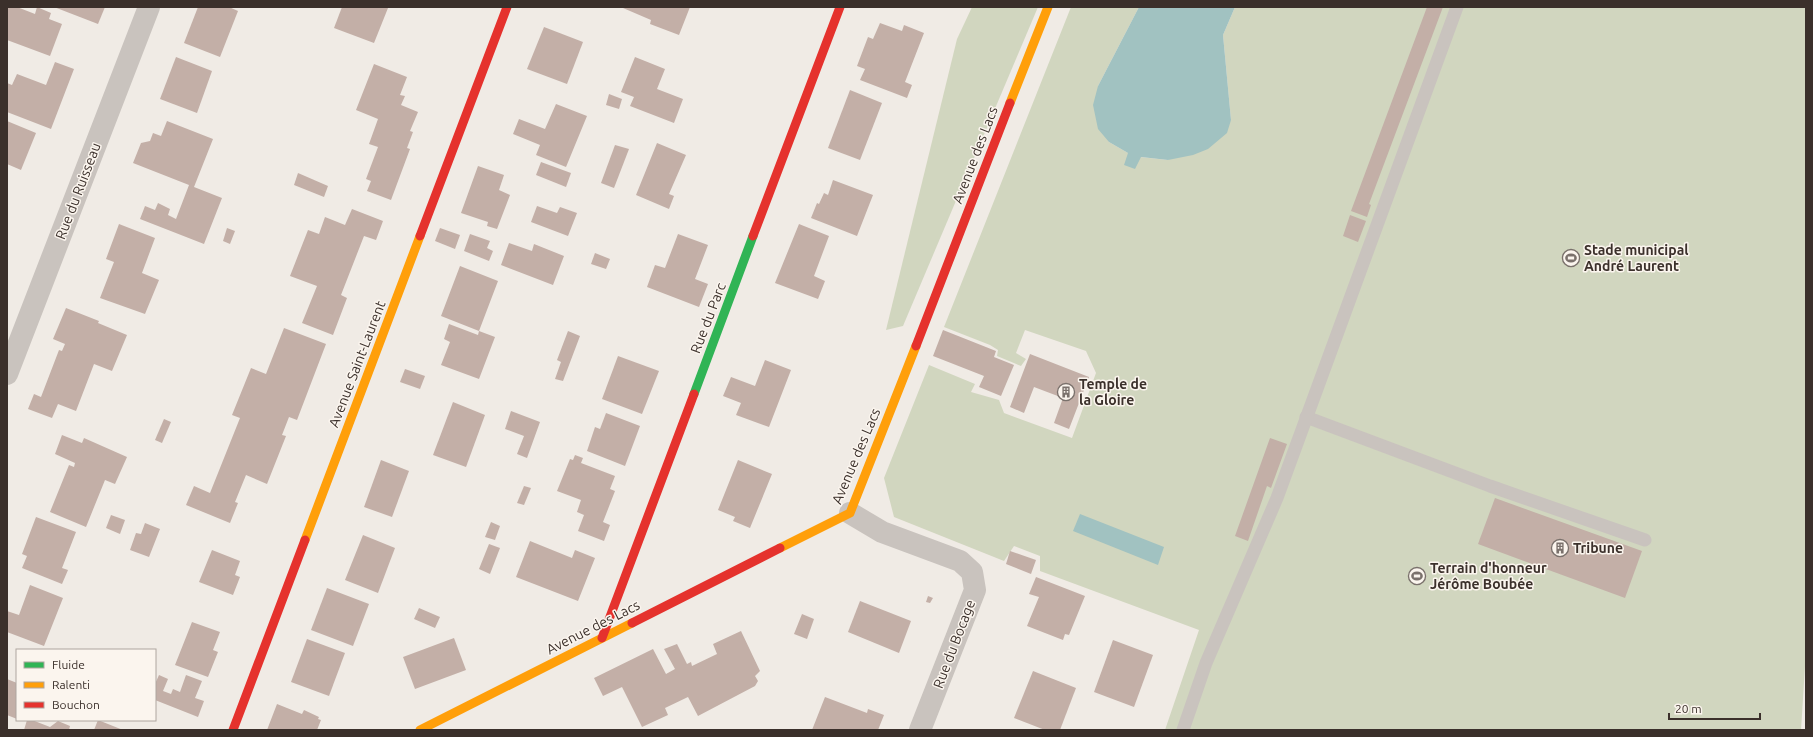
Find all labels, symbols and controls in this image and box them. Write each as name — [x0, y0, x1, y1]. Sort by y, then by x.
street label: Avenue des Lacs — [949, 104, 1001, 206]
street label: Rue du Ruisseau — [52, 140, 104, 242]
place label: Stade municipal André Laurent — [1584, 242, 1688, 274]
sports icon: Stade municipal André Laurent — [1561, 248, 1581, 268]
street label: Rue du Parc — [687, 280, 729, 356]
street label: Avenue Saint-Laurent — [325, 298, 389, 430]
place label: Temple de la Gloire — [1079, 376, 1147, 408]
building icon: Temple de la Gloire — [1056, 382, 1076, 402]
street label: Avenue des Lacs — [829, 406, 883, 506]
building icon: Tribune — [1550, 538, 1570, 558]
place label: Tribune — [1573, 540, 1623, 556]
place label: Terrain d'honneur Jérôme Boubée — [1430, 560, 1547, 592]
sports icon: Terrain d'honneur Jérôme Boubée — [1407, 566, 1427, 586]
street label: Avenue des Lacs — [544, 597, 642, 657]
street label: Rue du Bocage — [930, 597, 978, 691]
legend — [16, 649, 156, 721]
text: Fluide — [52, 658, 85, 671]
text: Ralenti — [52, 678, 90, 691]
scale bar — [1669, 695, 1760, 721]
text: Bouchon — [52, 698, 100, 711]
text: 20 m — [1675, 702, 1702, 715]

